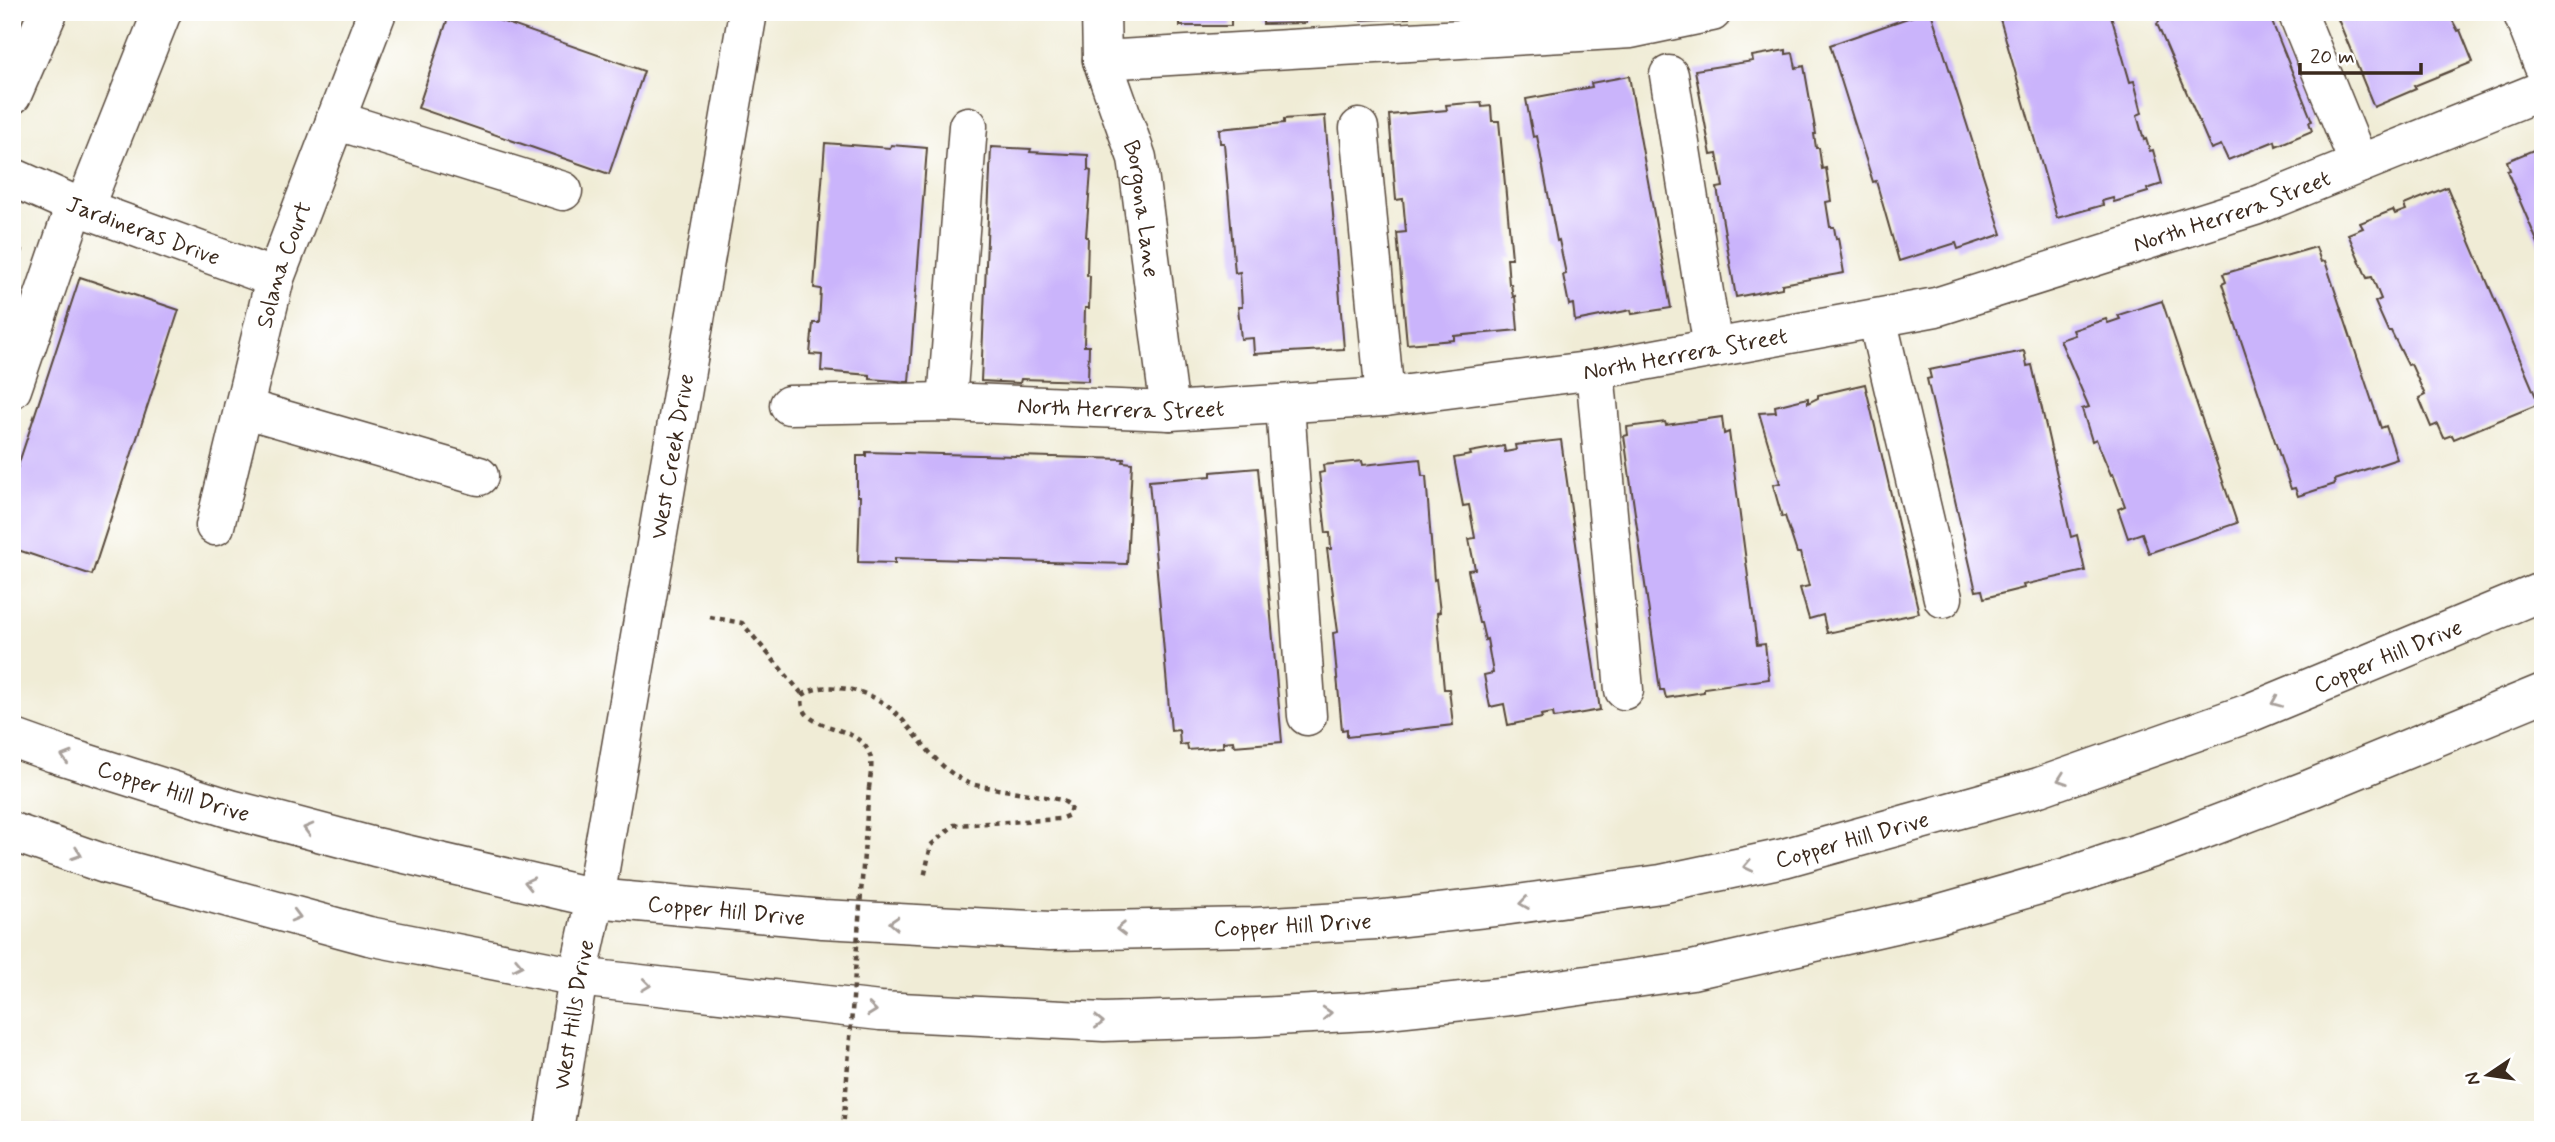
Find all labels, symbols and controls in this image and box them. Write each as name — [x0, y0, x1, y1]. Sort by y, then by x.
scale bar — [2300, 32, 2420, 76]
text: 20 m — [2310, 43, 2355, 71]
street label: Borgona Lane — [1115, 136, 1165, 279]
street label: North Herrera Street — [2130, 164, 2335, 261]
street label: Jardineras Drive — [61, 190, 224, 274]
street label: Solana Court — [250, 198, 320, 332]
street label: North Herrera Street — [1581, 322, 1790, 388]
street label: West Creek Drive — [644, 371, 702, 542]
street label: North Herrera Street — [1017, 392, 1225, 428]
street label: Copper Hill Drive — [2310, 613, 2467, 701]
one-way arrow — [2271, 694, 2283, 708]
one-way arrow — [61, 751, 73, 766]
street label: Copper Hill Drive — [93, 755, 253, 830]
one-way arrow — [2056, 771, 2068, 785]
street label: Copper Hill Drive — [1773, 805, 1933, 876]
one-way arrow — [302, 823, 314, 837]
one-way arrow — [70, 846, 82, 861]
one-way arrow — [1742, 857, 1754, 872]
one-way arrow — [523, 876, 535, 891]
street label: Copper Hill Drive — [646, 890, 806, 934]
one-way arrow — [1518, 895, 1530, 910]
street label: Copper Hill Drive — [1213, 907, 1373, 945]
one-way arrow — [290, 908, 302, 922]
one-way arrow — [888, 915, 899, 930]
one-way arrow — [1115, 921, 1126, 937]
street label: West Hills Drive — [547, 937, 603, 1092]
one-way arrow — [512, 956, 524, 971]
one-way arrow — [640, 977, 652, 992]
one-way arrow — [866, 1003, 878, 1018]
one-way arrow — [1321, 1006, 1332, 1021]
one-way arrow — [1094, 1014, 1105, 1029]
north arrow — [2454, 1040, 2524, 1110]
text: N — [2459, 1070, 2487, 1087]

